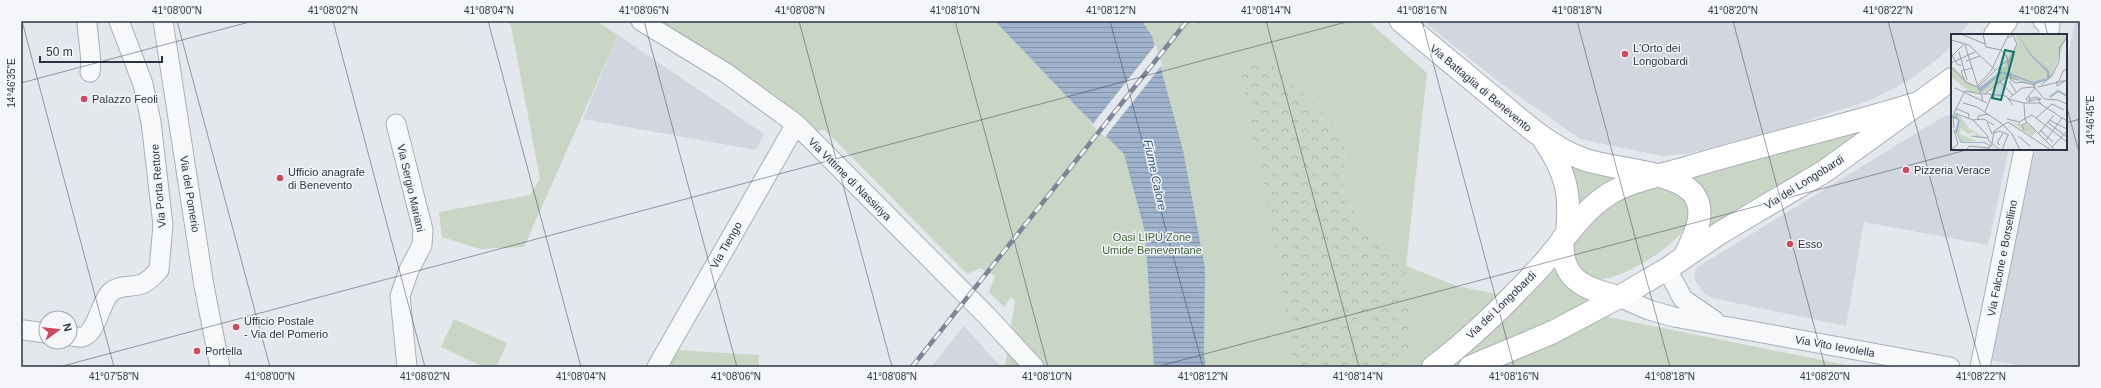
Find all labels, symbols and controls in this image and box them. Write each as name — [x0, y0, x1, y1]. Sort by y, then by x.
text: 41°08'00"N — [152, 5, 202, 16]
text: 41°08'02"N — [308, 5, 358, 16]
text: 41°08'04"N — [464, 5, 514, 16]
text: 41°08'06"N — [619, 5, 669, 16]
text: 41°08'08"N — [775, 5, 825, 16]
text: 41°08'10"N — [930, 5, 980, 16]
text: 41°08'12"N — [1086, 5, 1136, 16]
text: 41°08'14"N — [1241, 5, 1291, 16]
text: 41°08'16"N — [1397, 5, 1447, 16]
text: 41°08'18"N — [1552, 5, 1602, 16]
text: 41°08'20"N — [1708, 5, 1758, 16]
text: 41°08'22"N — [1863, 5, 1913, 16]
text: 41°08'24"N — [2019, 5, 2069, 16]
inset map — [1951, 34, 2067, 150]
scale bar — [40, 38, 162, 64]
street label: Via Battaglia di Benevento — [1428, 42, 1534, 134]
place label: L'Orto dei Longobardi — [1633, 42, 1688, 67]
text: 50 m — [46, 45, 73, 59]
marker: L'Orto dei Longobardi — [1620, 49, 1630, 59]
text: 14°46'35"E — [6, 58, 17, 108]
place label: Palazzo Feoli — [92, 93, 158, 105]
marker: Palazzo Feoli — [79, 94, 89, 104]
text: 14°46'45"E — [2085, 95, 2096, 145]
street label: Via Vittime di Nassiriya — [806, 135, 894, 223]
water label: Fiume Calore — [1141, 138, 1169, 212]
street label: Via Sergio Mariani — [395, 143, 427, 233]
street label: Via Porta Rettore — [148, 144, 168, 228]
street label: Via dei Longobardi — [1762, 153, 1846, 211]
street label: Via del Pomerio — [178, 155, 202, 233]
place label: Pizzeria Verace — [1914, 164, 1990, 176]
marker: Pizzeria Verace — [1901, 165, 1911, 175]
place label: Ufficio anagrafe di Benevento — [288, 166, 365, 191]
marker: Ufficio anagrafe di Benevento — [275, 173, 285, 183]
street label: Via Falcone e Borsellino — [1985, 199, 2019, 317]
street label: Via Tiengo — [708, 220, 744, 270]
park label: Oasi LIPU Zone Umide Beneventane — [1102, 231, 1202, 256]
place label: Esso — [1798, 238, 1822, 250]
marker: Esso — [1785, 239, 1795, 249]
street label: Via dei Longobardi — [1464, 269, 1538, 341]
north arrow — [38, 310, 78, 350]
place label: Ufficio Postale - Via del Pomerio — [244, 315, 328, 340]
text: N — [61, 322, 74, 333]
marker: Ufficio Postale - Via del Pomerio — [231, 322, 241, 332]
street label: Via Vito Ievolella — [1794, 333, 1877, 359]
place label: Portella — [205, 345, 243, 357]
marker: Portella — [192, 346, 202, 356]
text: 41°07'58"N — [89, 371, 139, 382]
text: 41°08'00"N — [245, 371, 295, 382]
text: 41°08'02"N — [400, 371, 450, 382]
text: 41°08'04"N — [556, 371, 606, 382]
text: 41°08'06"N — [711, 371, 761, 382]
text: 41°08'08"N — [867, 371, 917, 382]
text: 41°08'10"N — [1022, 371, 1072, 382]
text: 41°08'12"N — [1178, 371, 1228, 382]
text: 41°08'14"N — [1333, 371, 1383, 382]
text: 41°08'16"N — [1489, 371, 1539, 382]
text: 41°08'18"N — [1645, 371, 1695, 382]
text: 41°08'20"N — [1800, 371, 1850, 382]
text: 41°08'22"N — [1956, 371, 2006, 382]

